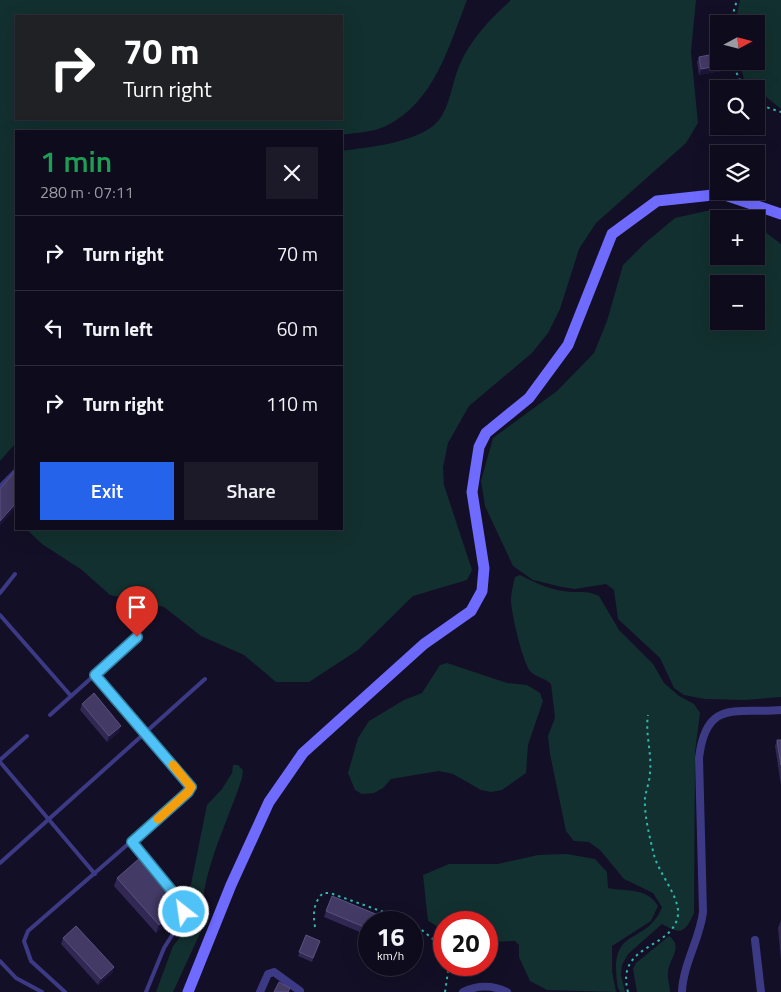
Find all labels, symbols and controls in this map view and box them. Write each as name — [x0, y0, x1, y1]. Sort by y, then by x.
north arrow — [710, 15, 765, 70]
map controls — [710, 15, 765, 330]
text: 70 m — [123, 24, 199, 78]
icon: right — [40, 35, 105, 100]
text: Turn right — [123, 72, 212, 106]
button: search — [710, 80, 765, 135]
text: 1 min — [40, 138, 112, 184]
button: layers — [710, 145, 765, 200]
button: close — [266, 147, 318, 199]
text: 280 m · 07:11 — [40, 180, 134, 204]
button: + — [710, 210, 765, 265]
icon: right — [40, 239, 68, 267]
text: Turn right — [83, 239, 164, 268]
text: 70 m — [277, 239, 318, 268]
button: − — [710, 275, 765, 330]
icon: left — [40, 314, 68, 342]
text: Turn left — [83, 314, 153, 343]
text: 60 m — [277, 314, 318, 343]
icon: right — [40, 389, 68, 417]
text: Turn right — [83, 389, 164, 418]
text: 110 m — [266, 389, 318, 418]
button: Exit — [40, 462, 174, 520]
button: Share — [184, 462, 318, 520]
pin — [116, 586, 158, 637]
icon: arrive — [123, 593, 151, 621]
position arrow — [157, 885, 209, 937]
speed limit sign: 20 — [433, 911, 498, 976]
text: 16 — [376, 918, 405, 956]
text: km/h — [377, 946, 404, 965]

